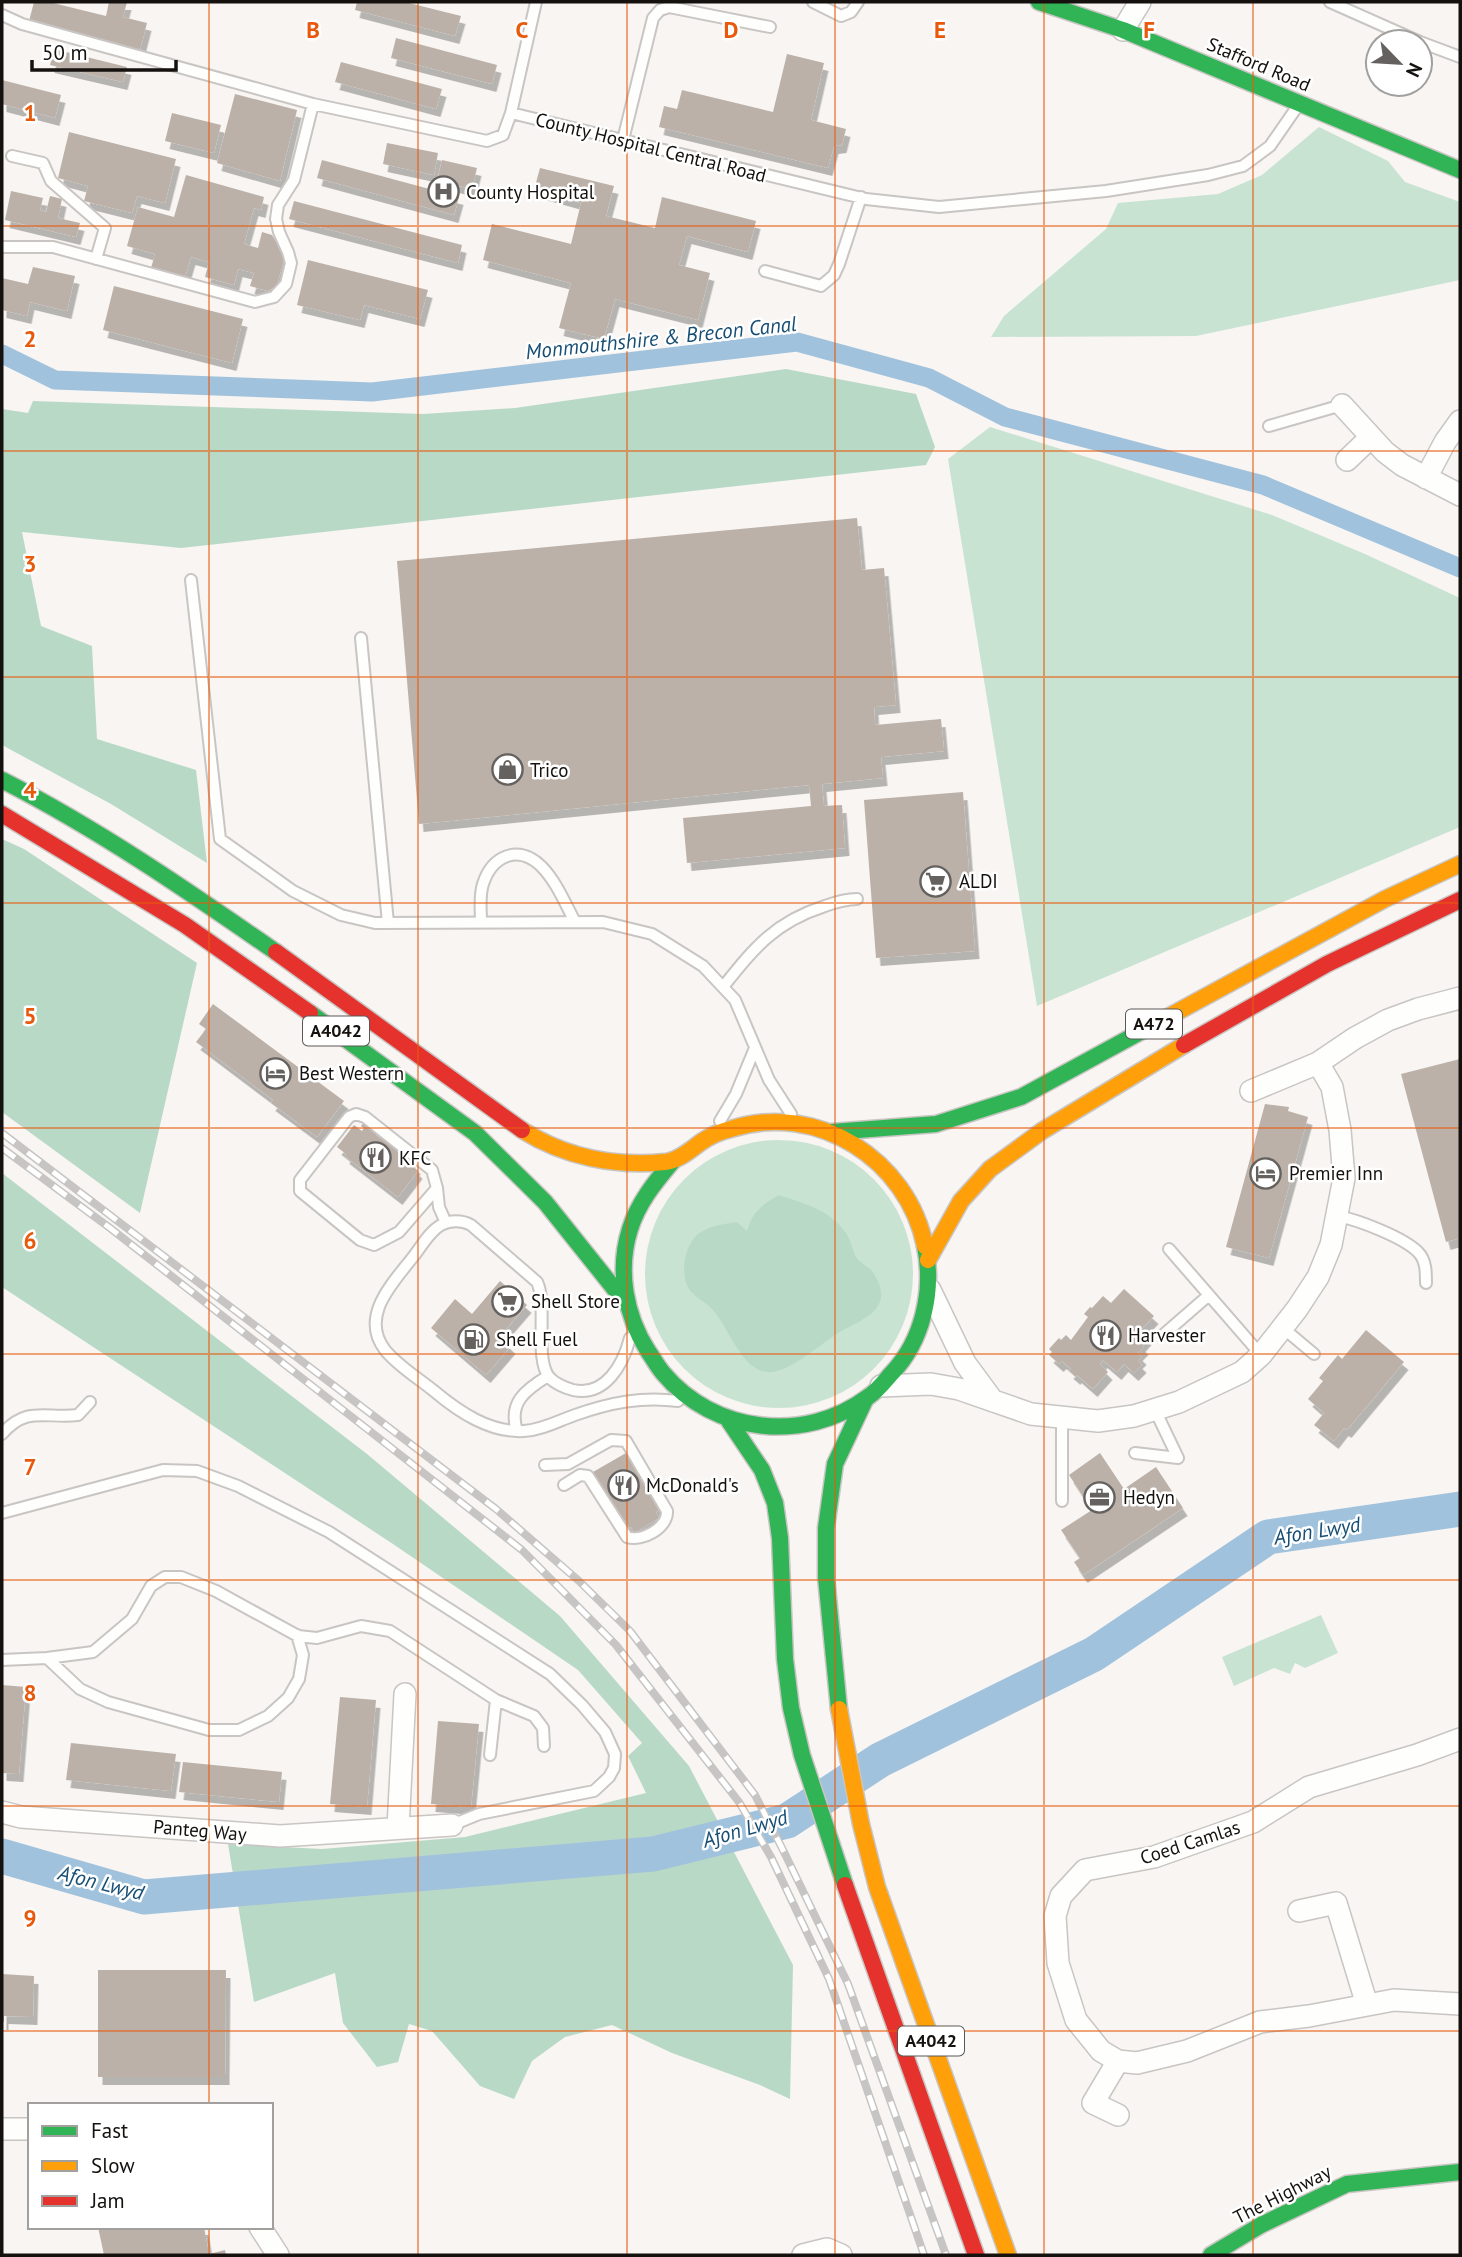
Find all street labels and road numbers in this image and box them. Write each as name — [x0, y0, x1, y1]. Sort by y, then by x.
street label: Stafford Road — [1204, 31, 1314, 97]
street label: County Hospital Central Road — [533, 107, 769, 187]
road number: A472 — [1126, 1009, 1182, 1038]
road number: A4042 — [303, 1016, 369, 1046]
street label: Panteg Way — [152, 1814, 248, 1846]
street label: Coed Camlas — [1137, 1815, 1243, 1869]
road number: A4042 — [898, 2026, 964, 2056]
street label: The Highway — [1229, 2159, 1335, 2229]

